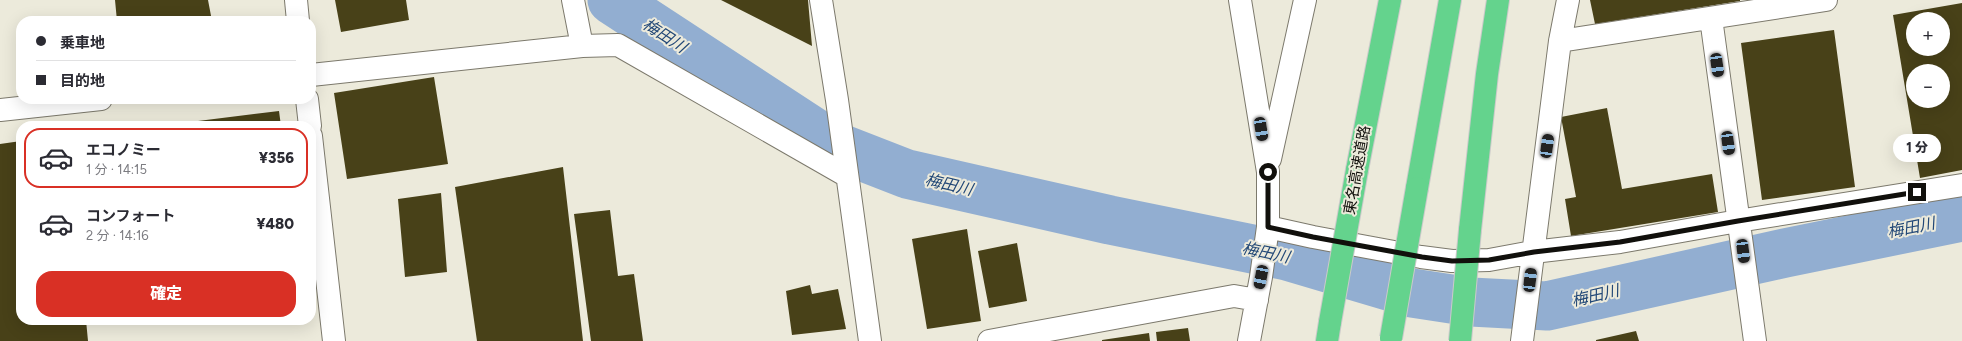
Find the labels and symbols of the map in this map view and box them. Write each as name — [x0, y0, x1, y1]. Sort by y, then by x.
water label: 梅田川 — [639, 14, 692, 58]
car — [1709, 52, 1725, 78]
car — [1253, 116, 1269, 142]
street label: 東名高速道路 — [1340, 124, 1374, 216]
car — [1720, 130, 1736, 156]
car — [1539, 133, 1555, 159]
callout: 1 分 — [1893, 134, 1941, 162]
route start — [1259, 163, 1277, 181]
water label: 梅田川 — [923, 170, 976, 200]
route end — [1908, 183, 1926, 201]
water label: 梅田川 — [1886, 213, 1938, 241]
water label: 梅田川 — [1240, 238, 1293, 267]
car — [1736, 238, 1750, 264]
car — [1253, 264, 1269, 290]
car — [1523, 267, 1537, 293]
water label: 梅田川 — [1570, 280, 1623, 310]

